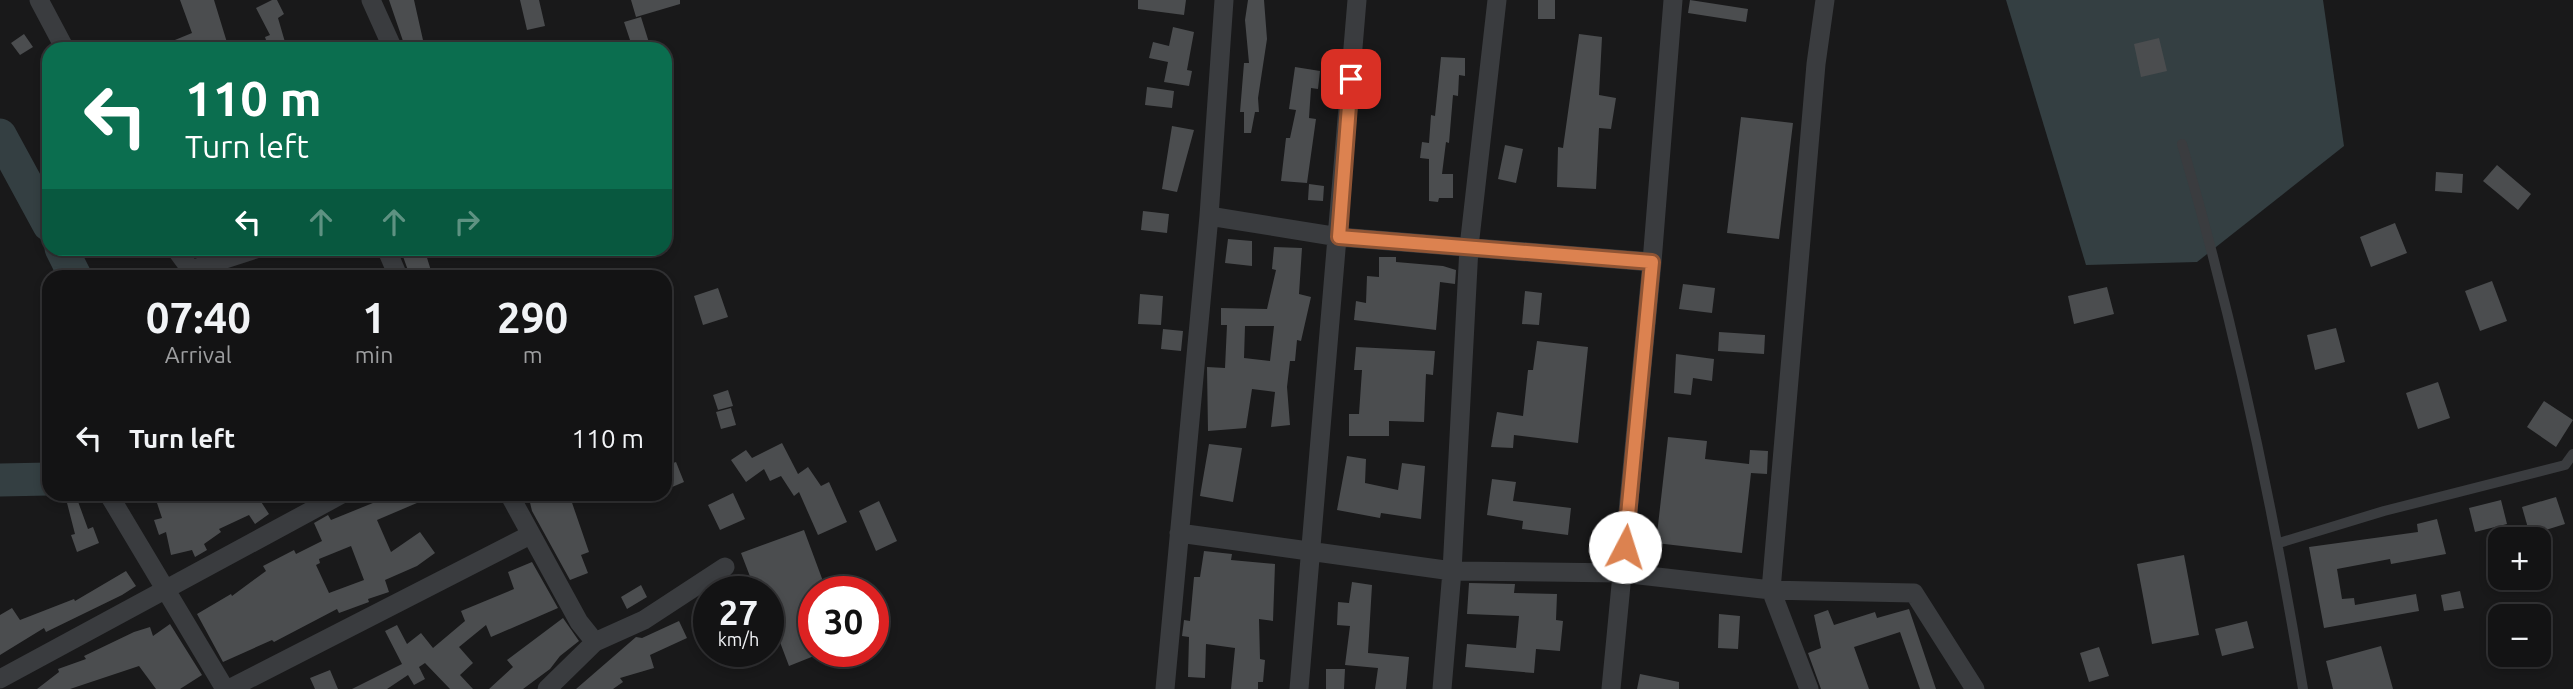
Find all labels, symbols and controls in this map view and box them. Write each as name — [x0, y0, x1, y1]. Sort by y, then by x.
pin — [1321, 49, 1381, 109]
icon: arrive — [1332, 60, 1370, 98]
icon: left — [70, 70, 161, 161]
text: 110 m — [185, 70, 322, 125]
text: Turn left — [185, 128, 309, 164]
icon: left — [229, 203, 267, 241]
icon: ahead — [302, 203, 340, 241]
icon: ahead — [375, 203, 413, 241]
icon: right — [448, 203, 486, 241]
text: 07:40 — [146, 294, 251, 341]
text: 1 — [362, 294, 386, 341]
text: 290 — [497, 294, 568, 341]
text: Arrival — [165, 342, 232, 367]
text: min — [355, 342, 393, 367]
text: m — [523, 342, 543, 367]
icon: left — [70, 419, 108, 457]
text: Turn left — [129, 424, 235, 453]
text: 110 m — [572, 424, 644, 453]
position arrow — [1588, 510, 1662, 584]
map controls — [2488, 527, 2551, 667]
button: + — [2488, 527, 2551, 590]
speed limit sign: 30 — [798, 576, 889, 667]
text: 27 — [719, 592, 758, 632]
button: − — [2488, 604, 2551, 667]
text: km/h — [718, 629, 759, 649]

